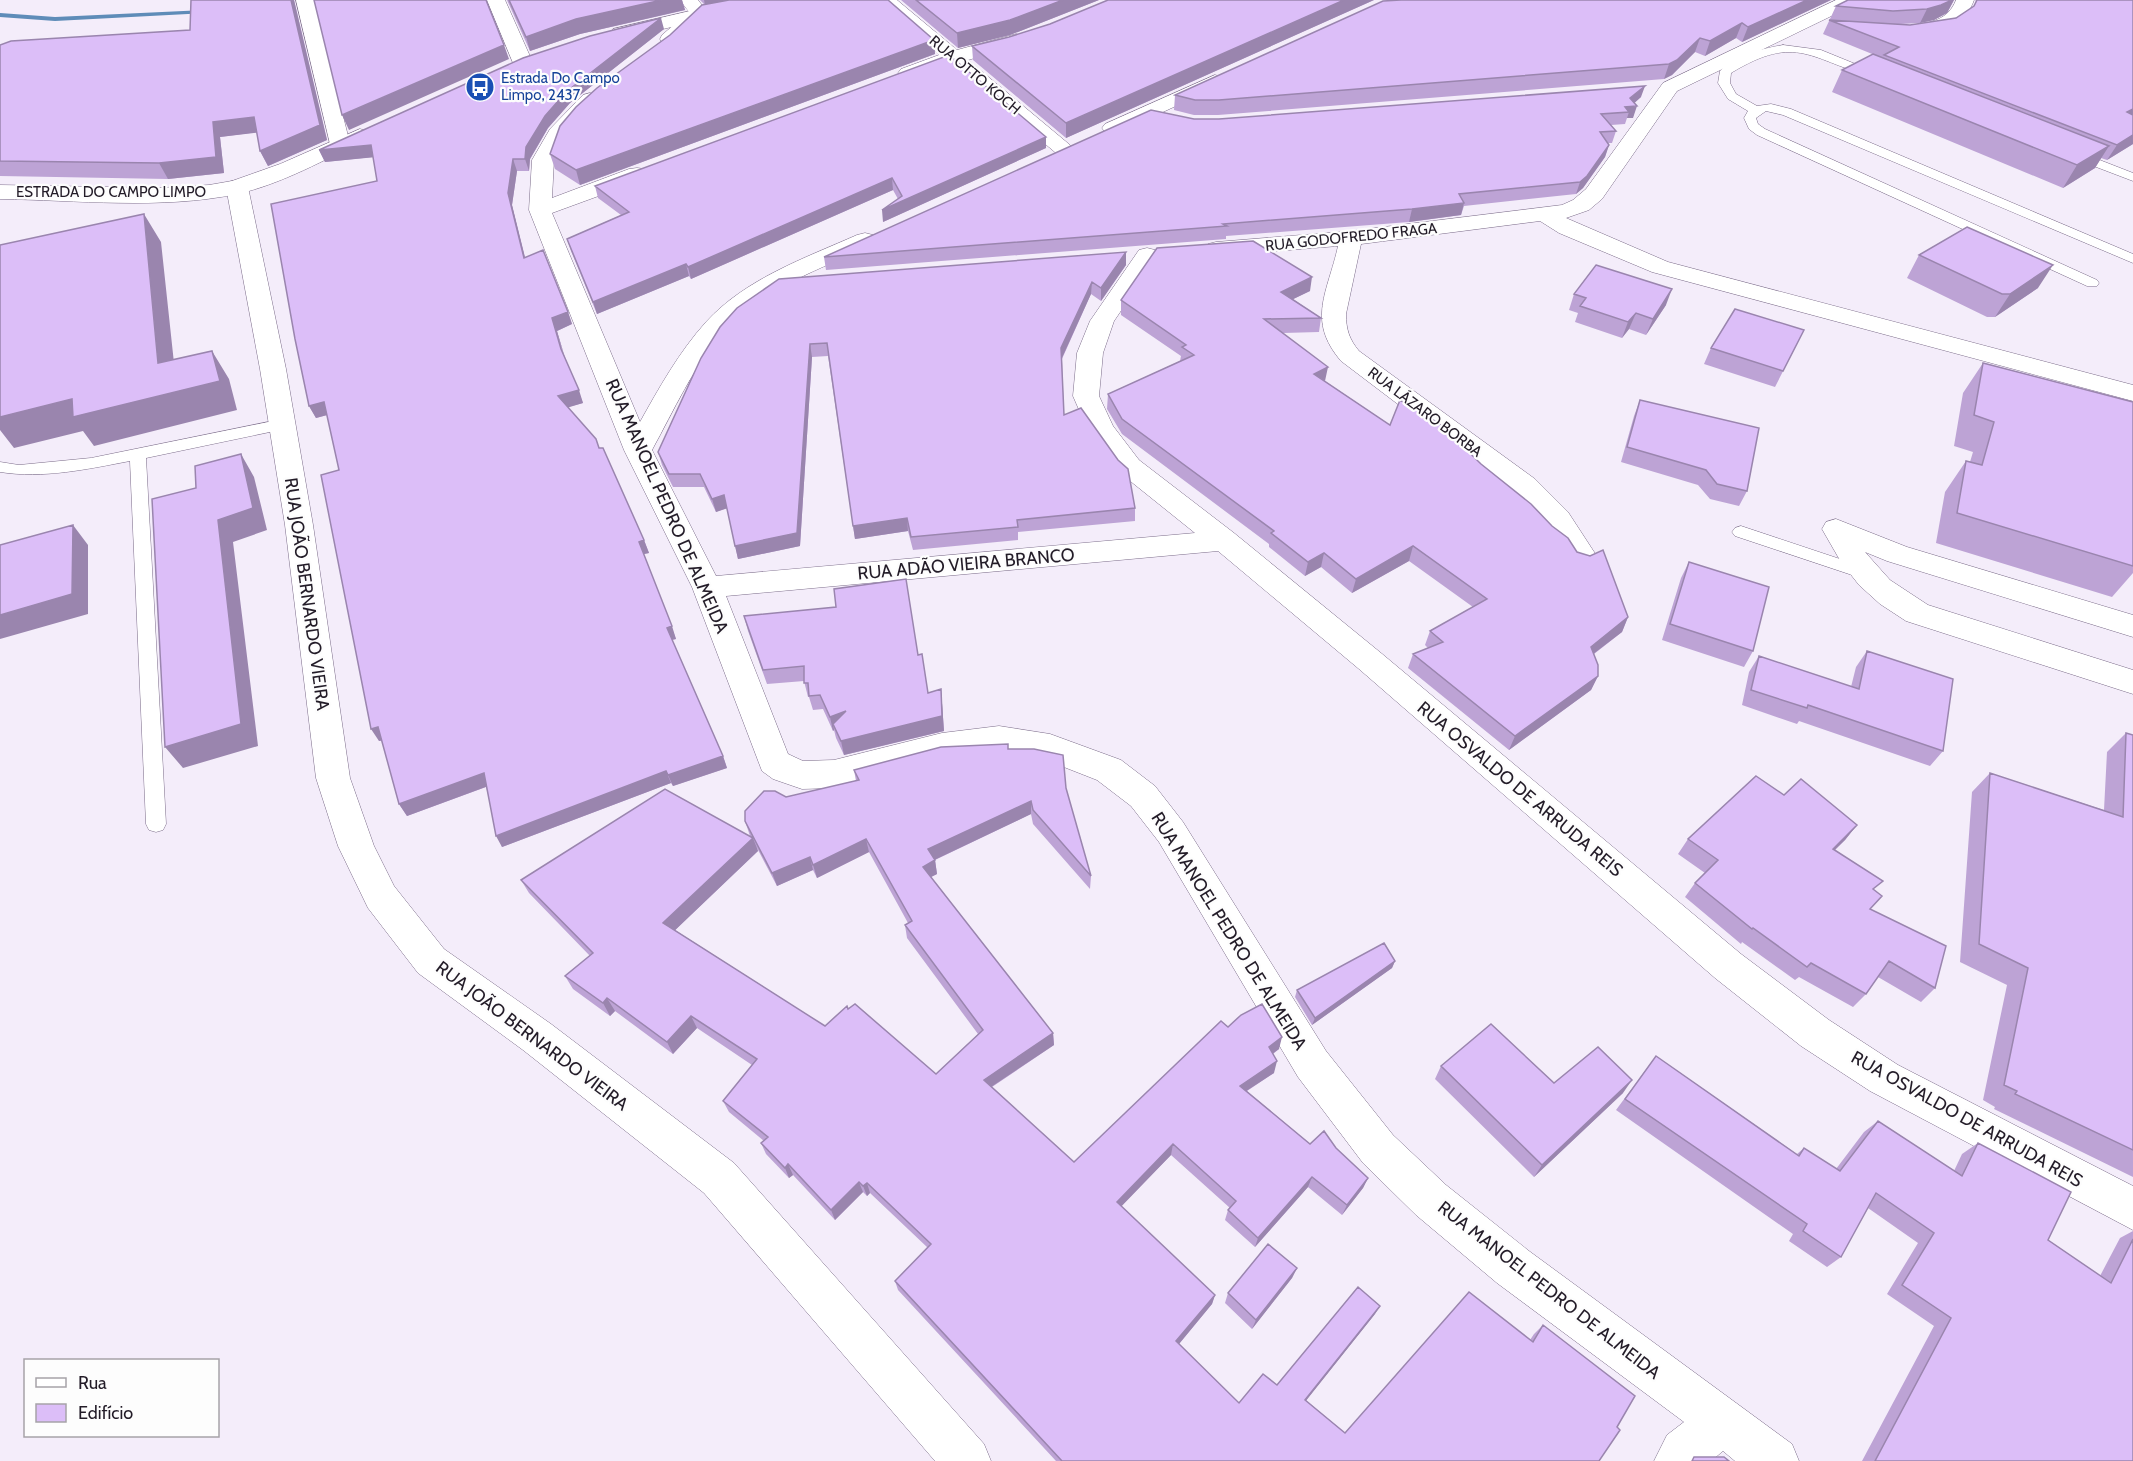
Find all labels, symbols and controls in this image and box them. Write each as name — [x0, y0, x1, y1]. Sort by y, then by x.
street label: RUA OTTO KOCH — [926, 32, 1024, 118]
place label: Estrada Do Campo Limpo, 2437 — [501, 69, 620, 104]
bus stop icon: Estrada Do Campo Limpo, 2437 — [464, 71, 496, 103]
street label: ESTRADA DO CAMPO LIMPO — [16, 183, 206, 201]
street label: RUA GODOFREDO FRAGA — [1264, 219, 1439, 255]
street label: RUA LÁZARO BORBA — [1364, 362, 1487, 461]
street label: RUA MANOEL PEDRO DE ALMEIDA — [601, 375, 733, 637]
street label: RUA JOÃO BERNARDO VIEIRA — [280, 476, 334, 712]
street label: RUA ADÃO VIEIRA BRANCO — [857, 544, 1076, 584]
street label: RUA OSVALDO DE ARRUDA REIS — [1413, 697, 1627, 881]
street label: RUA MANOEL PEDRO DE ALMEIDA — [1146, 808, 1312, 1054]
street label: RUA JOÃO BERNARDO VIEIRA — [432, 956, 632, 1116]
street label: RUA OSVALDO DE ARRUDA REIS — [1847, 1046, 2087, 1192]
street label: RUA MANOEL PEDRO DE ALMEIDA — [1433, 1196, 1665, 1384]
legend — [24, 1359, 219, 1437]
text: Rua — [78, 1372, 107, 1394]
text: Edifício — [78, 1402, 133, 1424]

